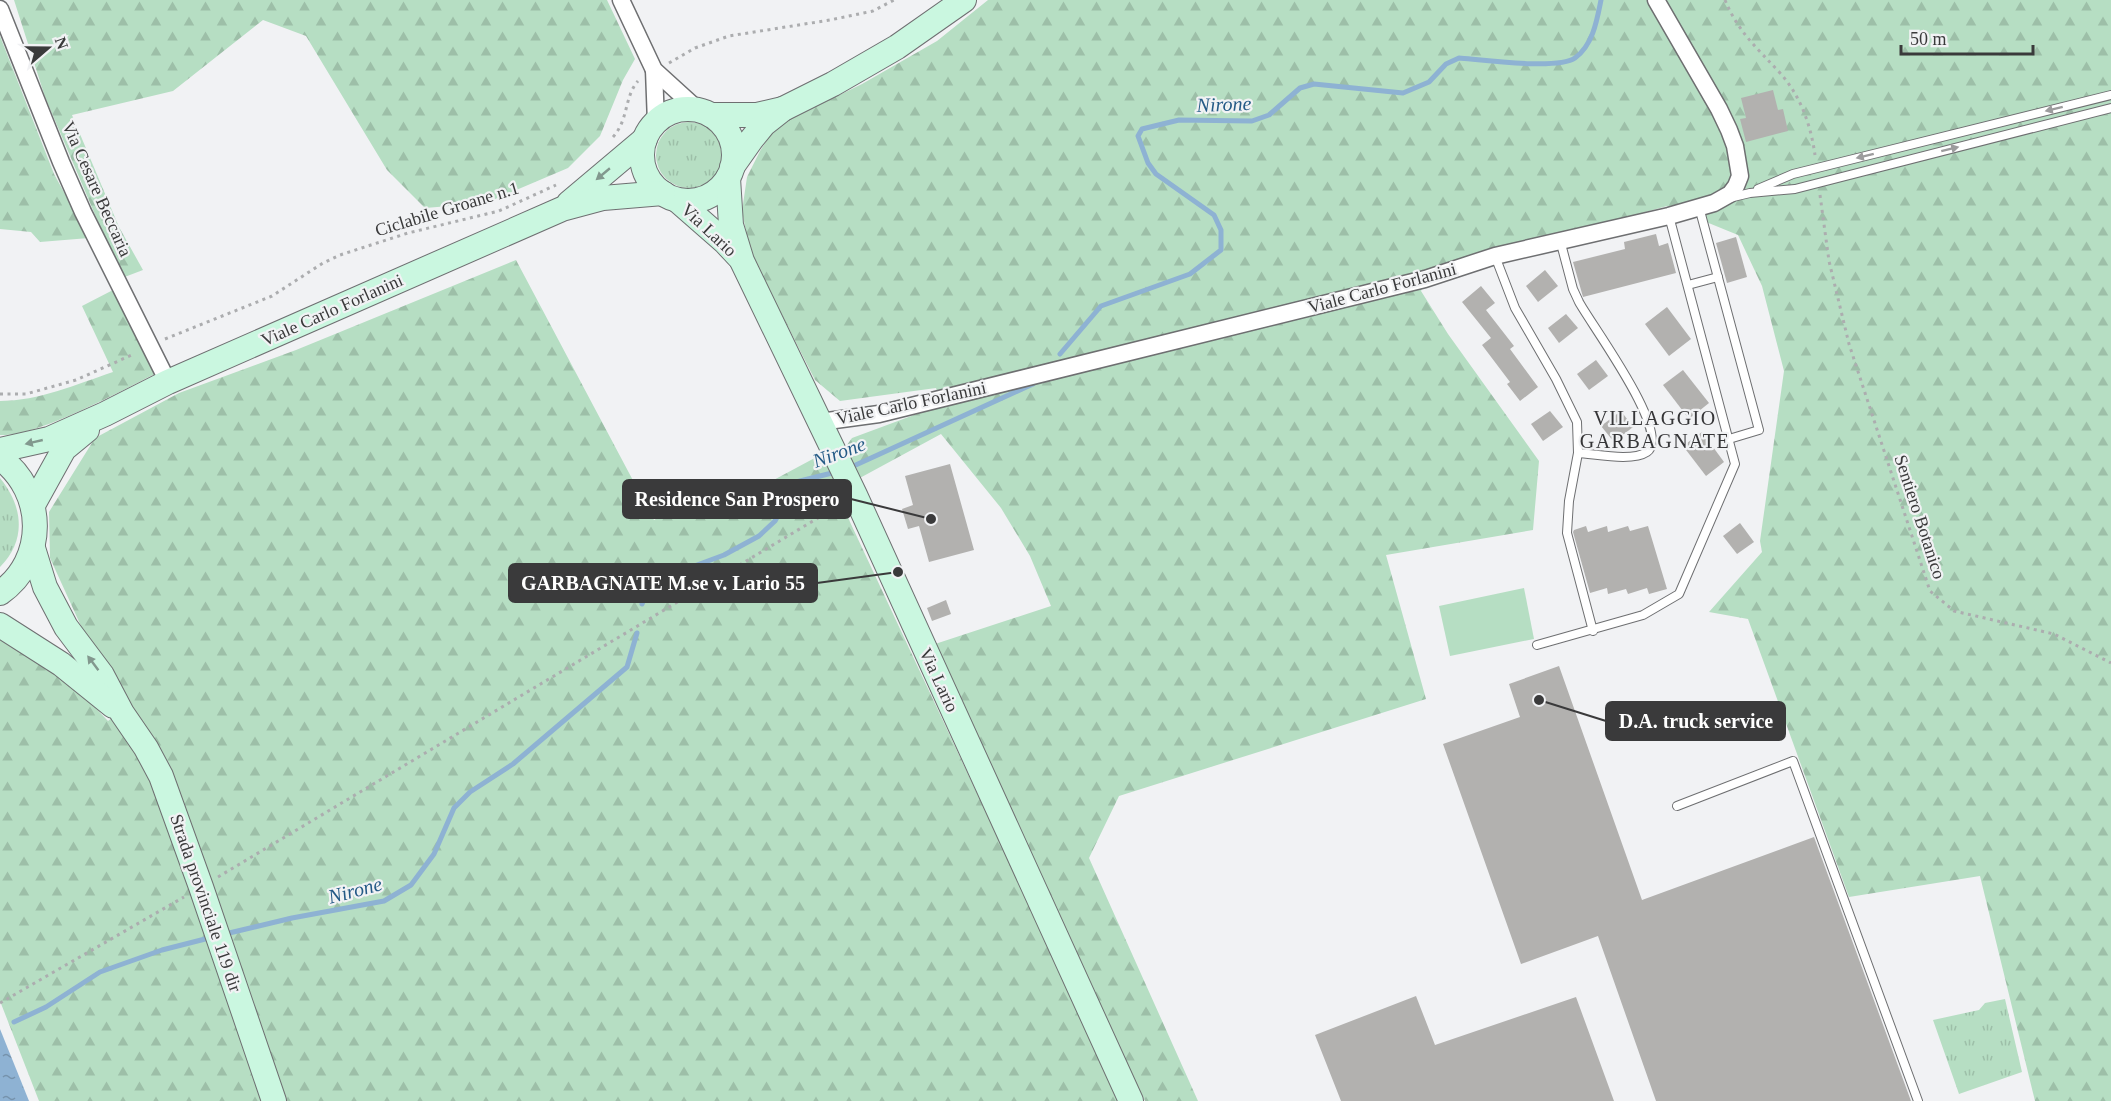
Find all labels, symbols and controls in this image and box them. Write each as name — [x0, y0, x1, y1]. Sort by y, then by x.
north arrow — [18, 18, 78, 78]
scale bar — [1901, 18, 2033, 56]
text: 50 m — [1910, 29, 1947, 49]
text: N — [52, 35, 72, 52]
water label: Nirone — [1195, 92, 1252, 116]
one-way arrow — [2045, 104, 2063, 114]
street label: Via Cesare Beccaria — [58, 118, 136, 260]
one-way arrow — [1941, 144, 1959, 154]
one-way arrow — [1856, 152, 1874, 161]
one-way arrow — [596, 167, 611, 180]
street label: Ciclabile Groane n.1 — [373, 178, 521, 240]
street label: Via Lario — [677, 199, 741, 261]
street label: Viale Carlo Forlanini — [1306, 259, 1458, 317]
street label: Viale Carlo Forlanini — [258, 270, 406, 350]
street label: Viale Carlo Forlanini — [834, 377, 988, 429]
district label: VILLAGGIO GARBAGNATE — [1580, 407, 1730, 452]
water label: Nirone — [809, 432, 869, 472]
one-way arrow — [24, 438, 43, 447]
street label: Sentiero Botanico — [1890, 452, 1950, 582]
callout: Residence San Prospero — [623, 480, 851, 518]
text: Residence San Prospero — [635, 488, 839, 511]
callout: GARBAGNATE M.se v. Lario 55 — [509, 564, 817, 602]
text: GARBAGNATE M.se v. Lario 55 — [521, 572, 805, 594]
street label: Via Lario — [915, 645, 963, 715]
one-way arrow — [87, 655, 99, 670]
callout: D.A. truck service — [1606, 702, 1785, 740]
text: D.A. truck service — [1619, 710, 1773, 732]
street label: Strada provinciale 119 dir — [166, 811, 246, 995]
water label: Nirone — [325, 872, 384, 908]

